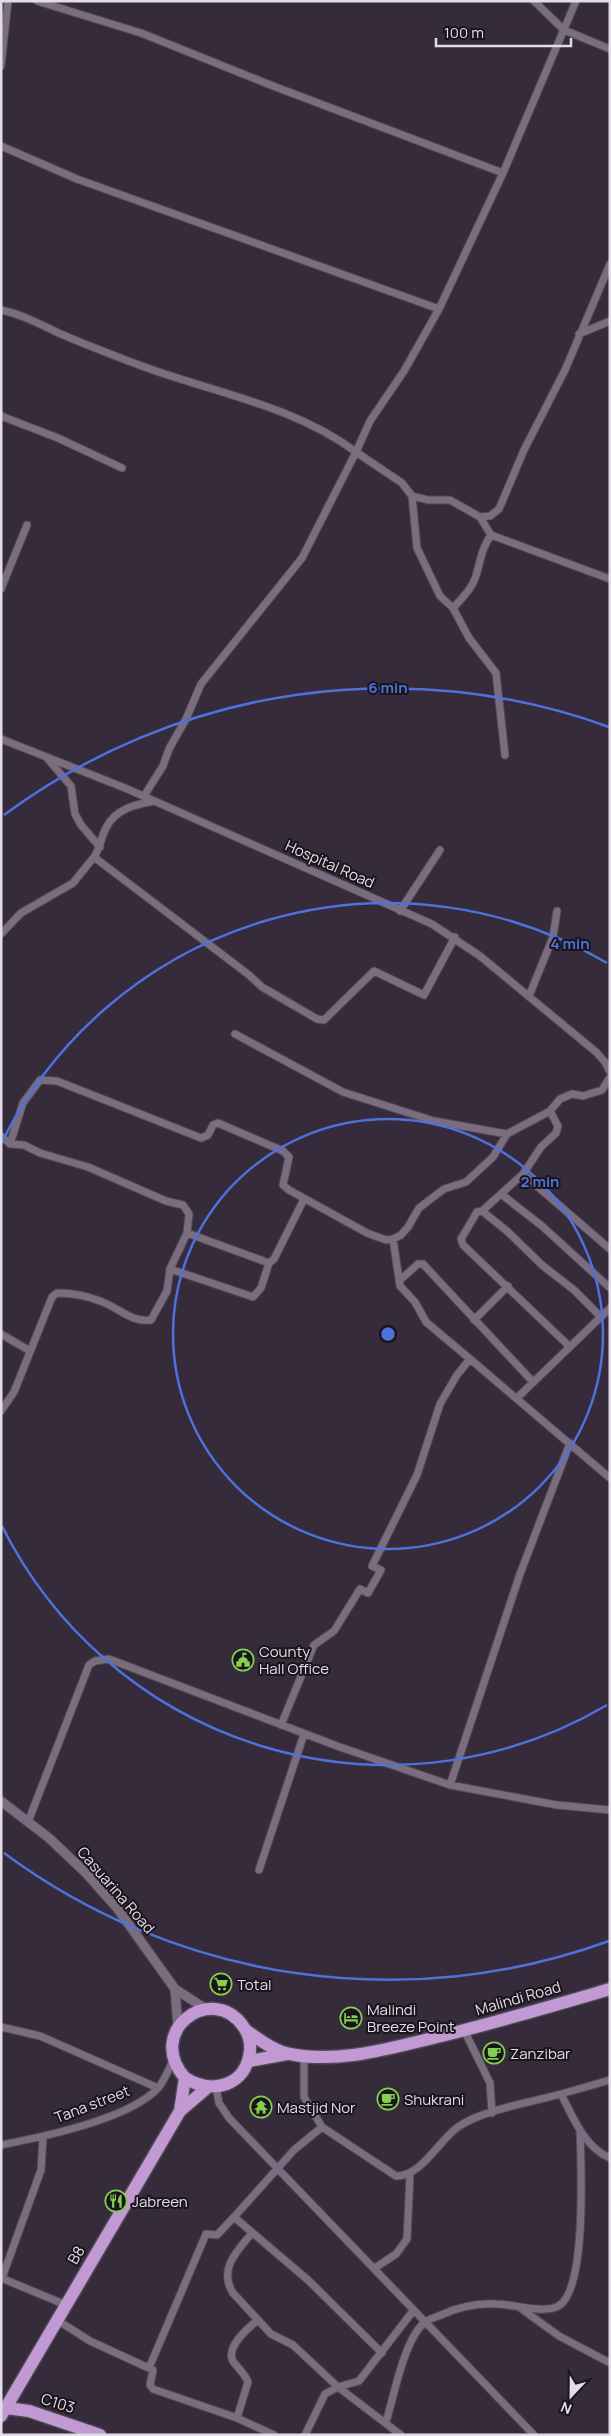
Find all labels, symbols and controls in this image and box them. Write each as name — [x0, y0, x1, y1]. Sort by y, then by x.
scale bar — [436, 15, 571, 47]
text: 100 m — [444, 22, 484, 43]
text: 6 min — [368, 677, 408, 698]
street label: Hospital Road — [282, 835, 378, 893]
text: 4 min — [550, 933, 590, 954]
text: 2 min — [520, 1171, 560, 1192]
centre of rings — [379, 1325, 397, 1343]
place label: County Hall Office — [259, 1641, 329, 1679]
public building icon: County Hall Office — [231, 1648, 255, 1672]
street label: Casuarina Road — [72, 1842, 160, 1938]
supermarket icon: Total — [209, 1972, 233, 1996]
place label: Total — [237, 1974, 271, 1995]
street label: Malindi Road — [473, 1976, 563, 2020]
place label: Malindi Breeze Point — [367, 1999, 454, 2037]
hotel icon: Malindi Breeze Point — [339, 2006, 363, 2030]
cafe icon: Zanzibar — [482, 2041, 506, 2065]
place label: Zanzibar — [510, 2043, 571, 2064]
street label: Tana street — [51, 2080, 133, 2128]
cafe icon: Shukrani — [376, 2087, 400, 2111]
place label: Shukrani — [404, 2089, 464, 2110]
temple icon: Mastjid Nor — [249, 2095, 273, 2119]
place label: Mastjid Nor — [277, 2097, 356, 2118]
restaurant icon: Jabreen — [104, 2189, 128, 2213]
place label: Jabreen — [132, 2191, 188, 2212]
street label: B8 — [62, 2242, 90, 2268]
north arrow — [546, 2371, 596, 2421]
street label: C103 — [39, 2388, 77, 2418]
text: N — [558, 2398, 574, 2419]

